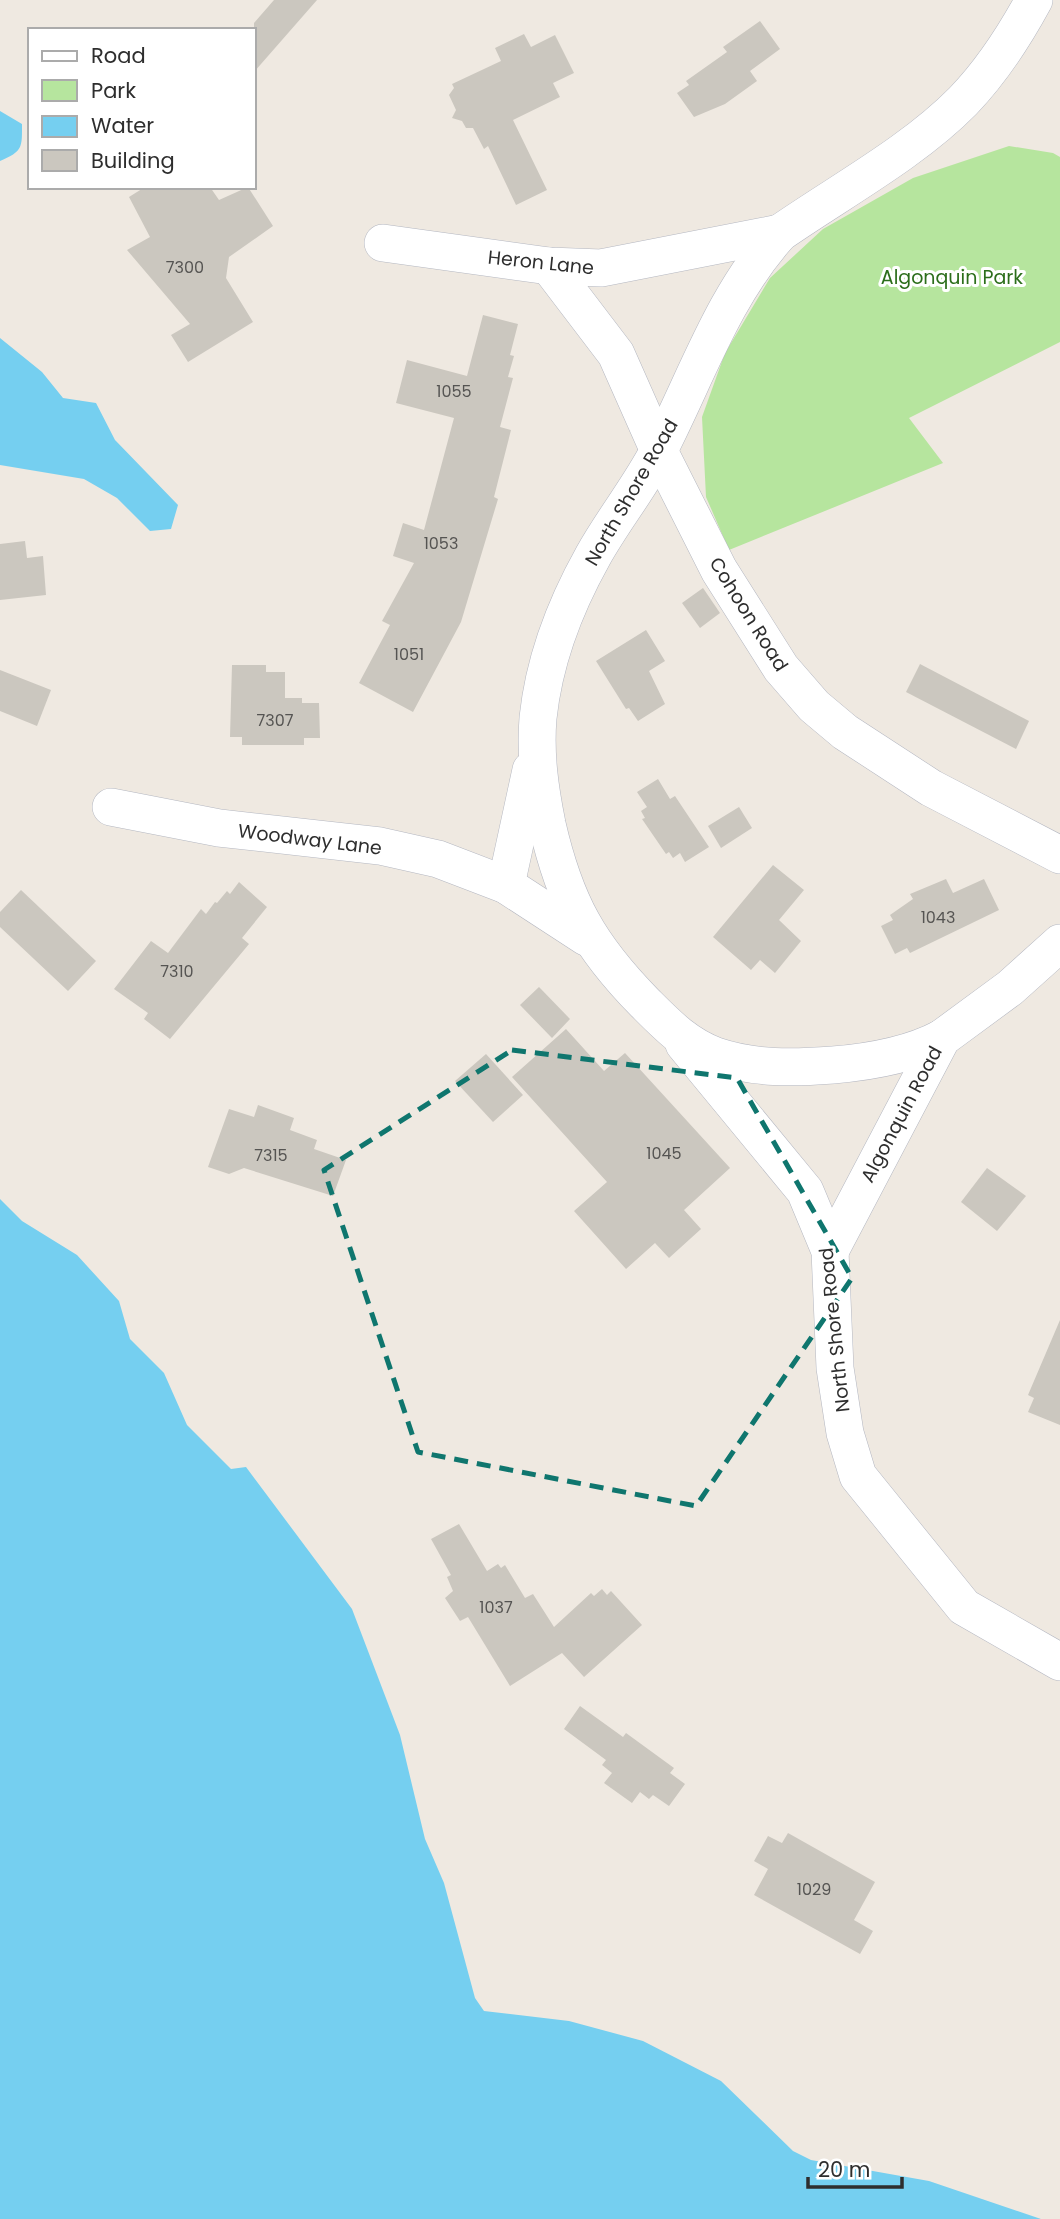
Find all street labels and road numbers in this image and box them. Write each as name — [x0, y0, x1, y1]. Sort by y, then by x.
street label: Heron Lane — [487, 244, 595, 281]
street label: North Shore Road — [578, 414, 685, 571]
street label: Cohoon Road — [703, 552, 794, 677]
street label: Woodway Lane — [236, 817, 383, 862]
street label: Algonquin Road — [854, 1041, 949, 1187]
street label: North Shore Road — [812, 1246, 857, 1414]

